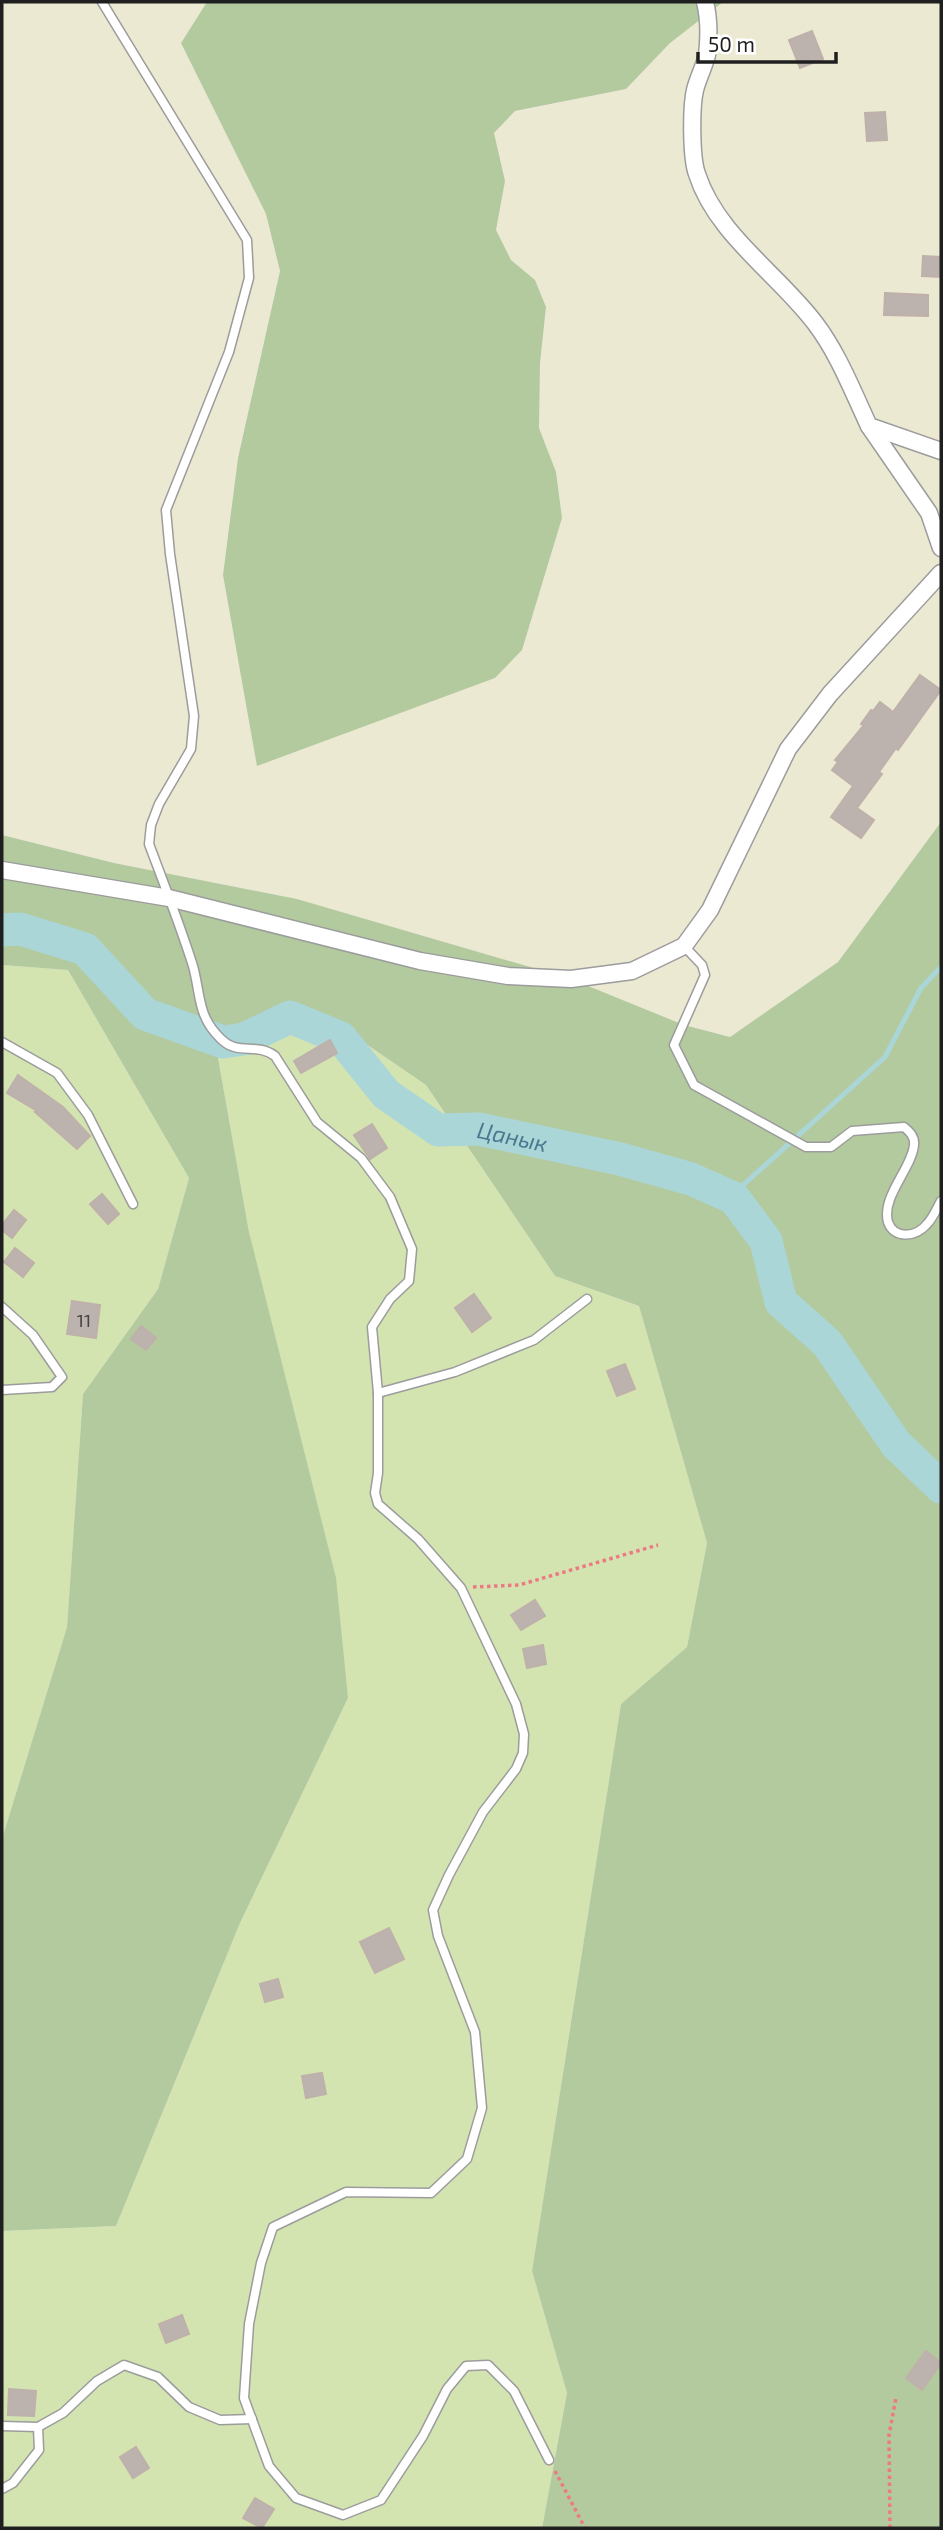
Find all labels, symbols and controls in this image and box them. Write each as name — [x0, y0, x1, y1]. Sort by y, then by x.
scale bar — [698, 21, 836, 65]
text: 50 m — [708, 31, 755, 56]
water label: Цанык — [475, 1115, 550, 1157]
house number: 11 — [77, 1309, 91, 1331]

